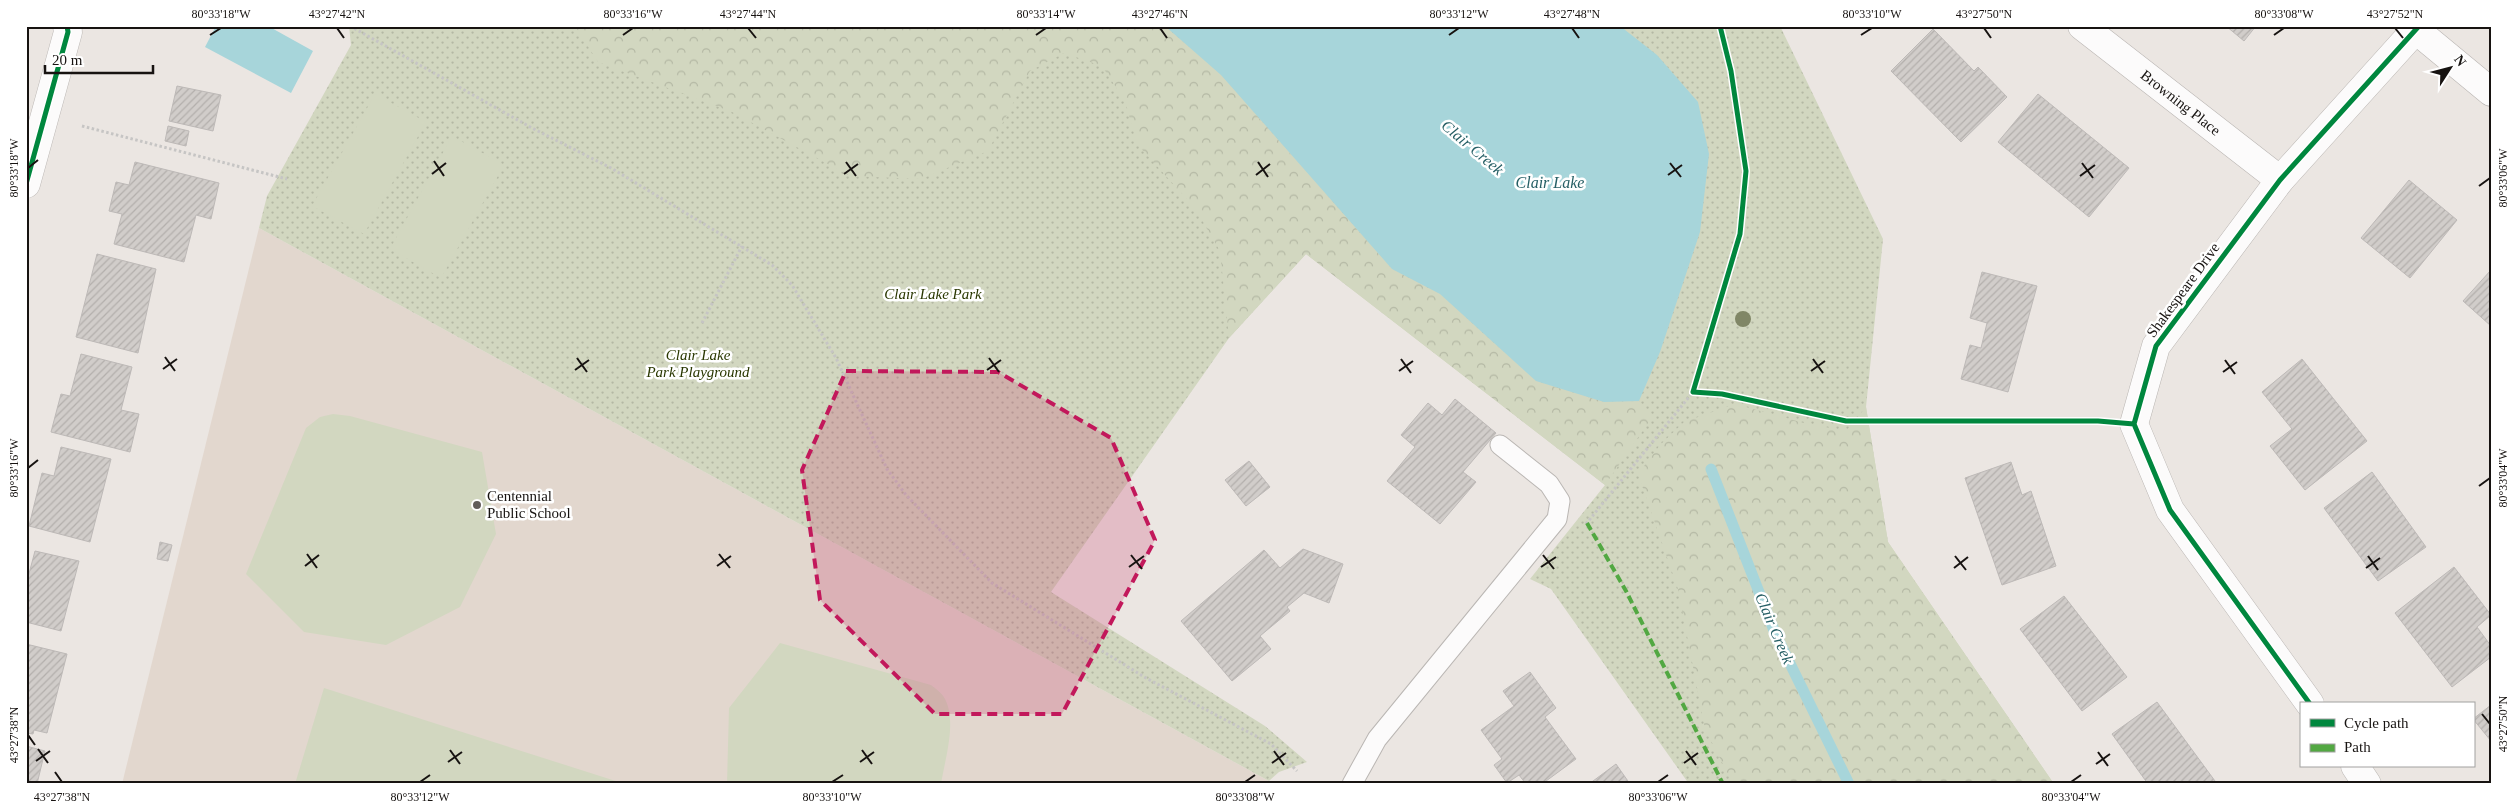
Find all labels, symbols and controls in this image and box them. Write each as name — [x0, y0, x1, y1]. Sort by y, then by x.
text: 80°33'18"W — [191, 7, 251, 21]
text: 43°27'42"N — [309, 7, 366, 21]
text: 80°33'16"W — [603, 7, 663, 21]
text: 43°27'44"N — [720, 7, 777, 21]
text: 80°33'14"W — [1016, 7, 1076, 21]
text: 43°27'46"N — [1132, 7, 1189, 21]
text: 80°33'12"W — [1429, 7, 1489, 21]
text: 43°27'48"N — [1544, 7, 1601, 21]
text: 80°33'10"W — [1842, 7, 1902, 21]
text: 43°27'50"N — [1956, 7, 2013, 21]
text: 80°33'08"W — [2254, 7, 2314, 21]
text: 43°27'52"N — [2367, 7, 2424, 21]
scale bar — [45, 42, 152, 74]
north arrow — [2424, 42, 2474, 92]
text: 20 m — [52, 52, 83, 68]
text: N — [2451, 52, 2469, 69]
street label: Browning Place — [2138, 67, 2224, 139]
water label: Clair Creek — [1438, 117, 1508, 179]
text: 80°33'18"W — [7, 138, 21, 198]
text: 80°33'06"W — [2496, 148, 2510, 208]
water label: Clair Lake — [1516, 174, 1584, 191]
street label: Shakespeare Drive — [2143, 239, 2223, 340]
park label: Clair Lake Park — [884, 286, 982, 302]
park label: Clair Lake Park Playground — [645, 347, 750, 380]
text: 80°33'16"W — [7, 438, 21, 498]
text: 80°33'04"W — [2496, 448, 2510, 508]
place label: Centennial Public School — [487, 488, 571, 521]
marker: Centennial Public School — [471, 499, 483, 511]
water label: Clair Creek — [1752, 590, 1797, 667]
text: 43°27'50"N — [2496, 695, 2510, 752]
legend — [2300, 702, 2474, 768]
text: 43°27'38"N — [7, 706, 21, 763]
text: Cycle path — [2344, 715, 2409, 731]
text: Path — [2344, 739, 2371, 755]
text: 43°27'38"N — [34, 790, 91, 804]
text: 80°33'12"W — [390, 790, 450, 804]
text: 80°33'10"W — [802, 790, 862, 804]
text: 80°33'08"W — [1215, 790, 1275, 804]
text: 80°33'06"W — [1628, 790, 1688, 804]
text: 80°33'04"W — [2041, 790, 2101, 804]

